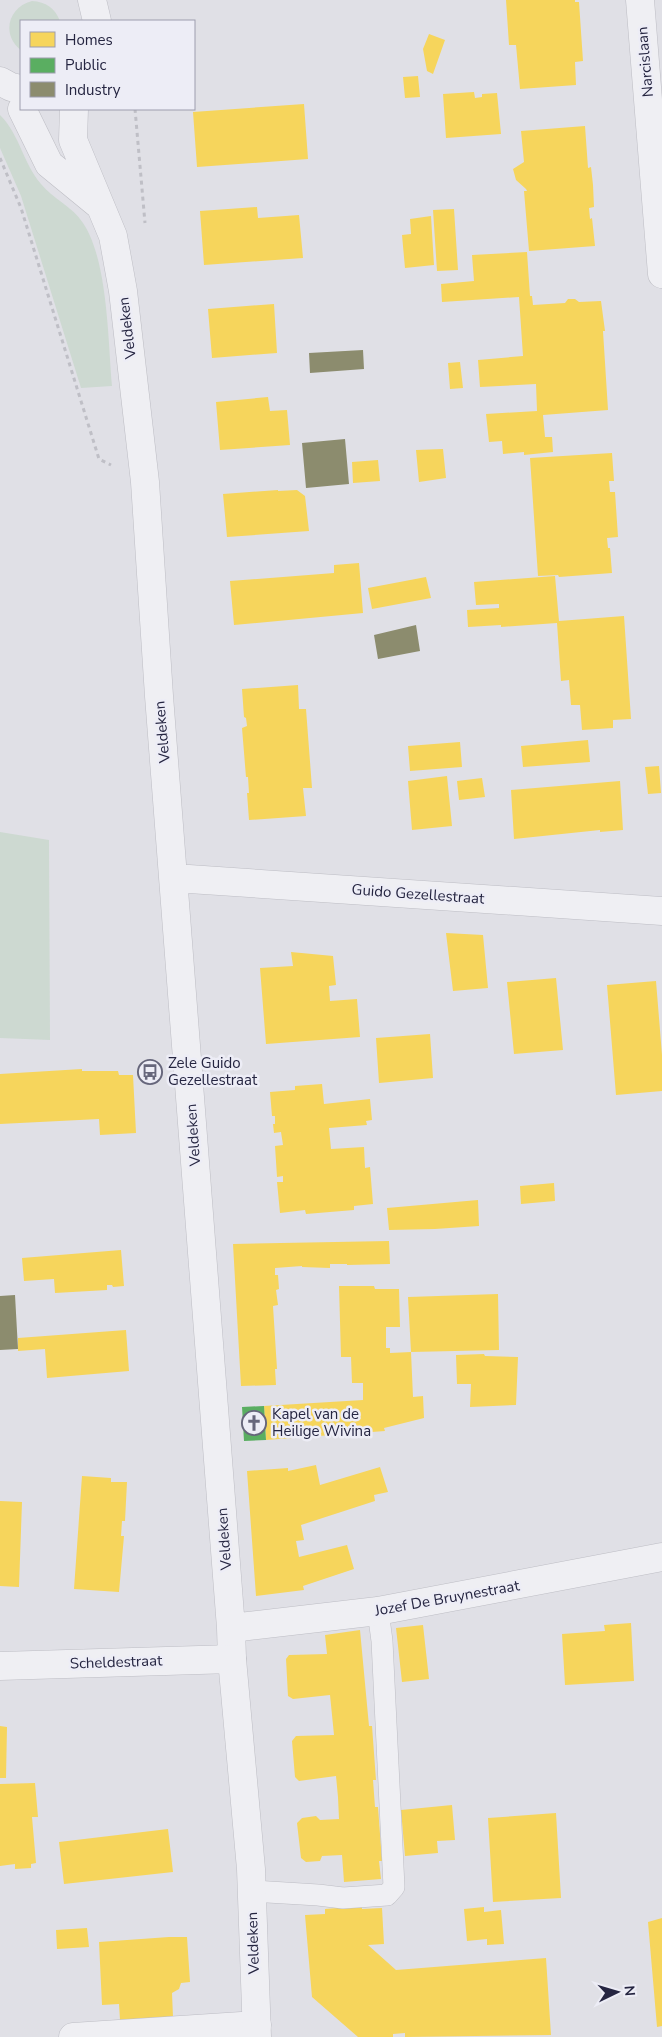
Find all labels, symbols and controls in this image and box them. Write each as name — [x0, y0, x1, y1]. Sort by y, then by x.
legend — [20, 20, 195, 110]
street label: Narcislaan — [632, 26, 658, 98]
text: Homes — [65, 30, 113, 50]
text: Public — [65, 55, 106, 75]
text: Industry — [65, 80, 121, 100]
street label: Veldeken — [113, 296, 141, 361]
street label: Veldeken — [149, 700, 175, 765]
street label: Guido Gezellestraat — [351, 879, 486, 909]
place label: Zele Guido Gezellestraat — [168, 1053, 258, 1090]
bus stop icon: Zele Guido Gezellestraat — [137, 1059, 163, 1085]
street label: Veldeken — [181, 1103, 205, 1168]
place label: Kapel van de Heilige Wivina — [272, 1404, 371, 1441]
church icon: Kapel van de Heilige Wivina — [241, 1410, 267, 1436]
street label: Veldeken — [212, 1507, 236, 1572]
street label: Jozef De Bruynestraat — [372, 1575, 522, 1621]
street label: Scheldestraat — [69, 1650, 163, 1674]
street label: Veldeken — [242, 1911, 264, 1976]
north arrow — [592, 1967, 642, 2017]
text: N — [620, 1985, 639, 1997]

